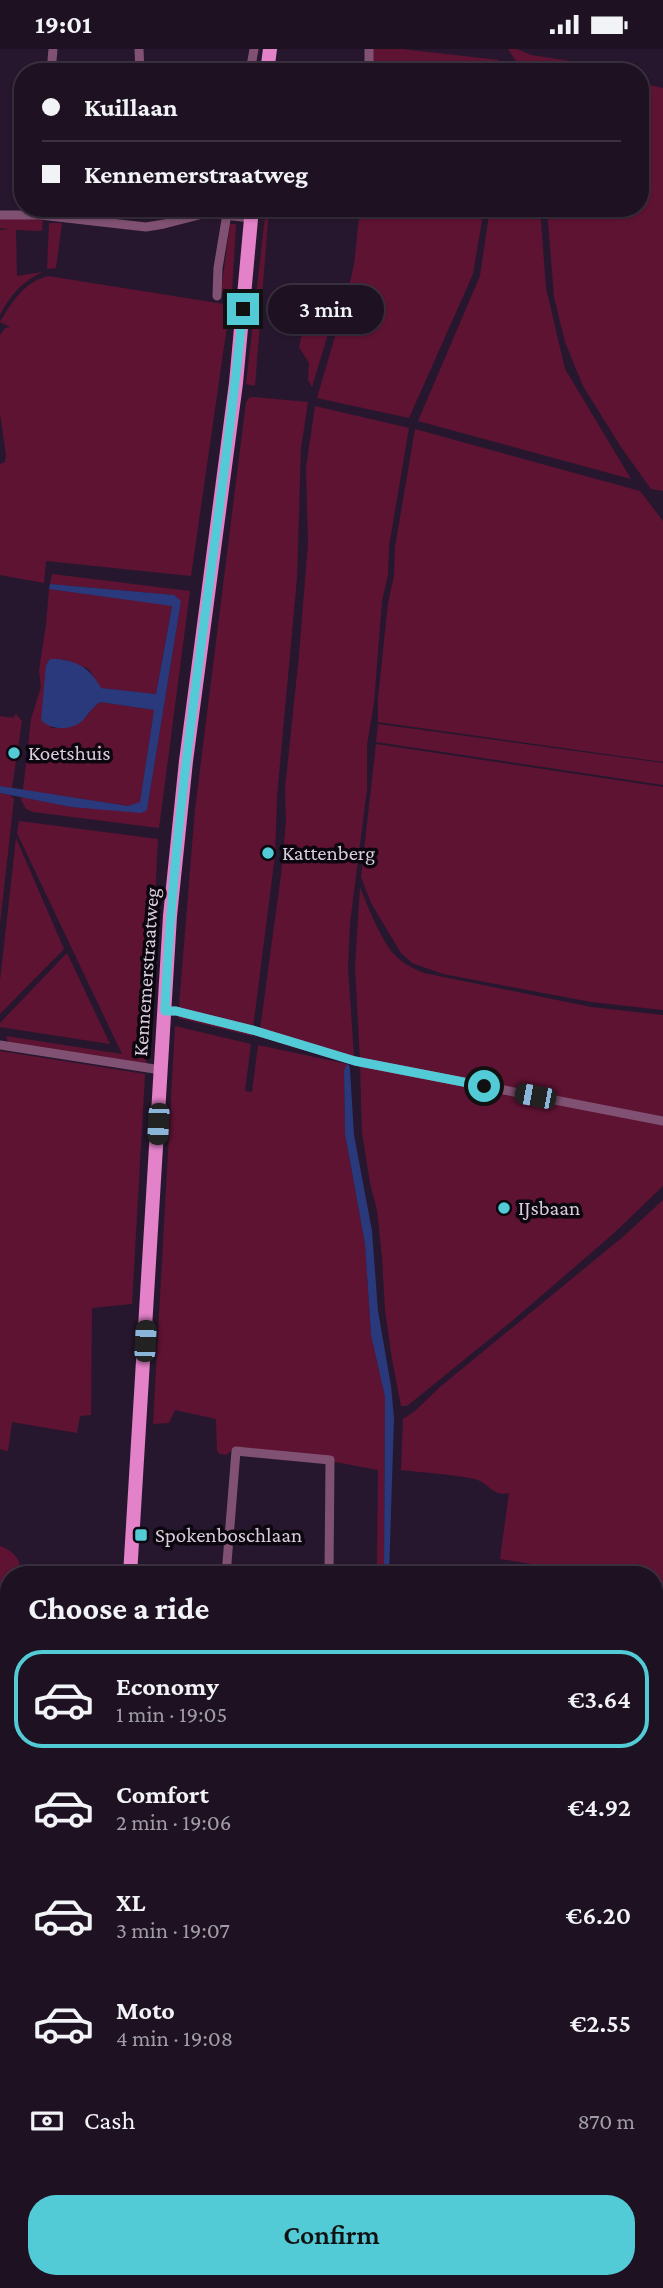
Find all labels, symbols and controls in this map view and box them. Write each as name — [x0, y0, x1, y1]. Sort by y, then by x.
text: 19:01 — [35, 10, 92, 39]
text: Kuillaan — [84, 93, 178, 122]
text: Kennemerstraatweg — [84, 160, 308, 189]
callout: 3 min — [268, 285, 383, 333]
route end — [227, 293, 259, 325]
text: 3 min — [299, 296, 353, 322]
place label: Koetshuis — [28, 741, 111, 765]
marker: Koetshuis — [6, 745, 22, 761]
place label: Kattenberg — [282, 841, 375, 865]
marker: Kattenberg — [260, 845, 276, 861]
street label: Kennemerstraatweg — [128, 887, 164, 1057]
route start — [468, 1070, 500, 1102]
car — [513, 1082, 558, 1110]
car — [147, 1102, 170, 1146]
place label: IJsbaan — [518, 1196, 580, 1220]
marker: IJsbaan — [496, 1200, 512, 1216]
car — [134, 1319, 157, 1363]
place label: Spokenboschlaan — [155, 1523, 302, 1547]
marker: Spokenboschlaan — [133, 1527, 149, 1543]
text: Choose a ride — [28, 1590, 209, 1626]
icon: car — [32, 1668, 95, 1731]
text: Economy — [116, 1672, 219, 1701]
text: €3.64 — [568, 1685, 631, 1714]
text: 1 min · 19:05 — [116, 1701, 227, 1727]
icon: car — [32, 1776, 95, 1839]
text: Comfort — [116, 1780, 209, 1809]
text: €4.92 — [568, 1793, 631, 1822]
text: 2 min · 19:06 — [116, 1809, 232, 1835]
icon: car — [32, 1884, 95, 1947]
text: XL — [116, 1888, 145, 1917]
text: €6.20 — [566, 1901, 631, 1930]
text: 3 min · 19:07 — [116, 1917, 230, 1943]
icon: car — [32, 1992, 95, 2055]
text: Moto — [116, 1996, 175, 2025]
text: €2.55 — [570, 2009, 631, 2038]
text: 4 min · 19:08 — [116, 2025, 233, 2051]
icon: cash — [28, 2102, 66, 2140]
text: Cash — [84, 2106, 135, 2135]
text: 870 m — [578, 2108, 635, 2134]
button: Confirm — [28, 2195, 635, 2275]

